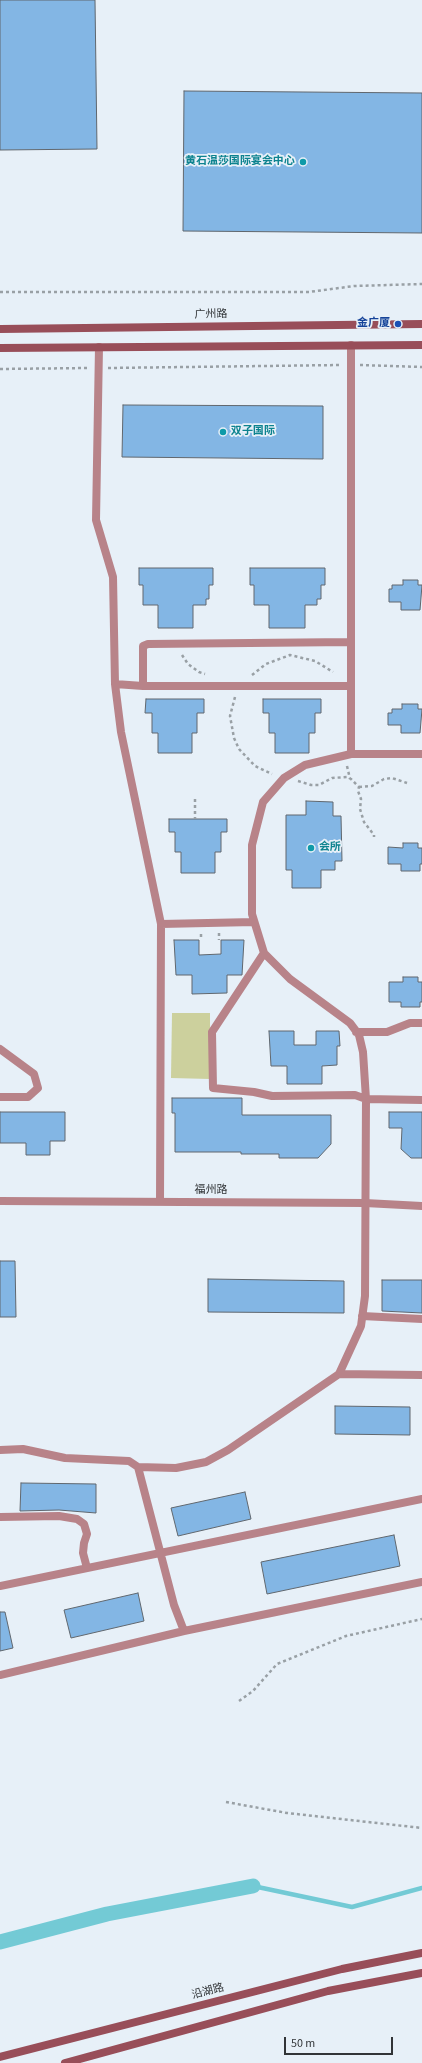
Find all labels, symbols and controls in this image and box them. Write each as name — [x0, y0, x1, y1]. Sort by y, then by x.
place label: 黄石温莎国际宴会中心 — [185, 155, 295, 169]
marker: 黄石温莎国际宴会中心 — [298, 157, 308, 167]
street label: 广州路 — [194, 308, 228, 322]
place label: 金广厦 — [357, 317, 390, 331]
marker: 金广厦 — [393, 319, 403, 329]
place label: 双子国际 — [231, 425, 275, 439]
marker: 双子国际 — [218, 427, 228, 437]
place label: 会所 — [319, 841, 341, 855]
marker: 会所 — [306, 843, 316, 853]
street label: 福州路 — [195, 1184, 227, 1198]
street label: 沿湖路 — [190, 1981, 226, 2003]
scale bar — [286, 2029, 395, 2055]
text: 50 m — [291, 2035, 315, 2052]

